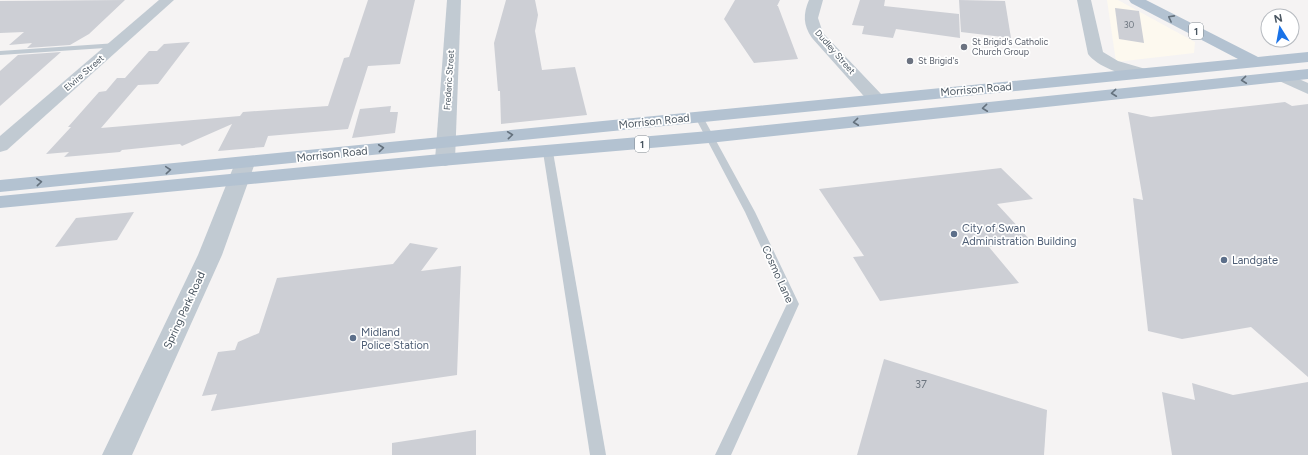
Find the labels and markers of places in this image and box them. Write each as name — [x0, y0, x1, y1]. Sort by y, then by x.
place label: St Brigid's Catholic Church Group — [972, 36, 1048, 57]
marker: St Brigid's Catholic Church Group — [959, 42, 969, 52]
place label: St Brigid's — [918, 55, 958, 66]
marker: St Brigid's — [905, 56, 915, 66]
place label: City of Swan Administration Building — [962, 222, 1076, 248]
marker: City of Swan Administration Building — [949, 229, 959, 239]
place label: Landgate — [1232, 254, 1278, 267]
marker: Landgate — [1219, 255, 1229, 265]
place label: Midland Police Station — [361, 326, 429, 352]
marker: Midland Police Station — [348, 333, 358, 343]

